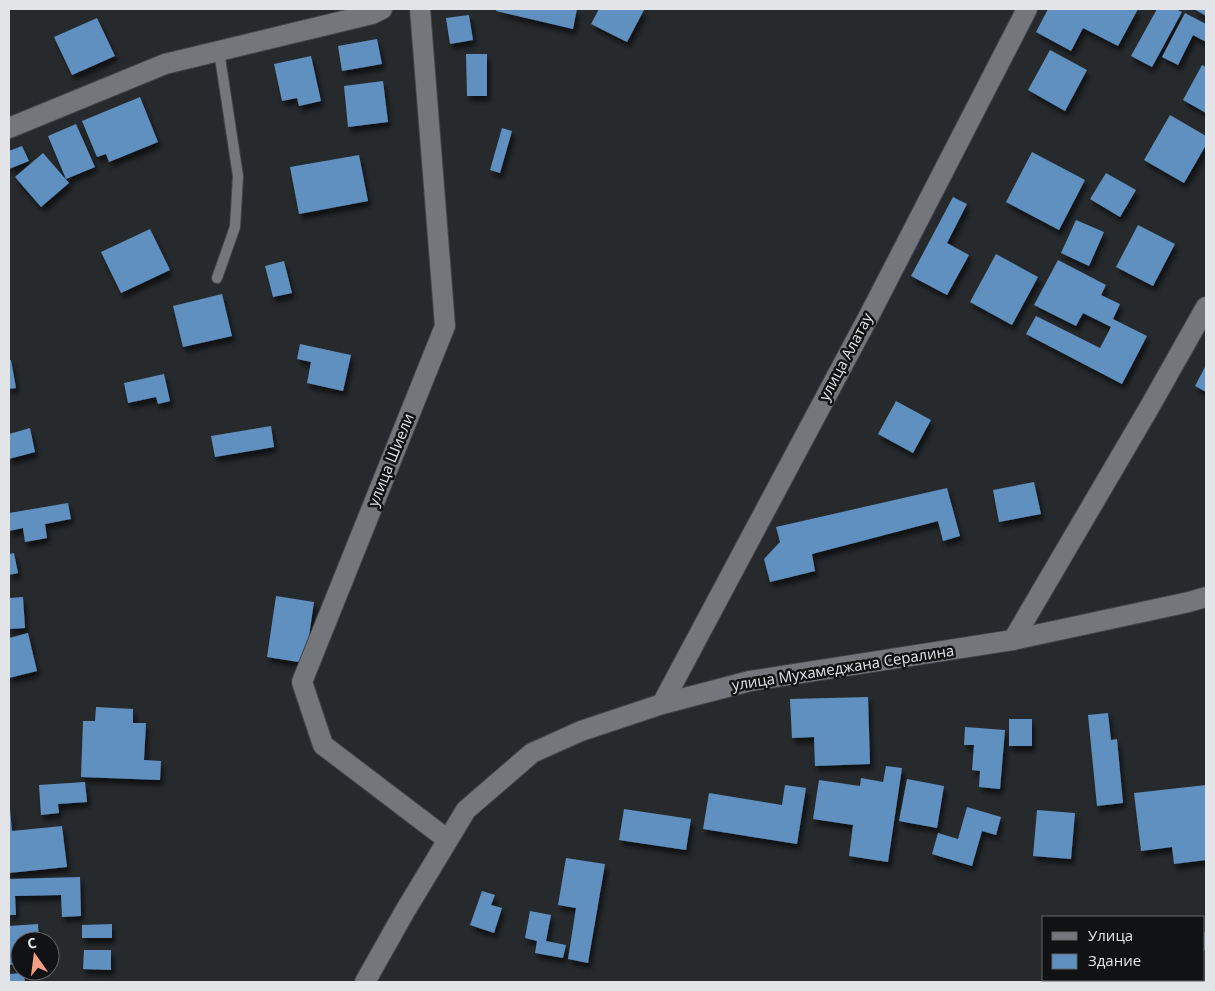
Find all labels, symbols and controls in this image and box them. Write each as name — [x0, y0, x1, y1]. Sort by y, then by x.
street label: улица Алатау — [814, 309, 877, 404]
street label: улица Шиели — [362, 410, 418, 509]
street label: улица Мухамеджана Сералина — [730, 640, 955, 694]
legend — [1042, 916, 1205, 981]
text: Улица — [1088, 925, 1133, 945]
north arrow — [10, 931, 60, 981]
text: С — [25, 933, 38, 953]
text: Здание — [1088, 950, 1141, 970]

